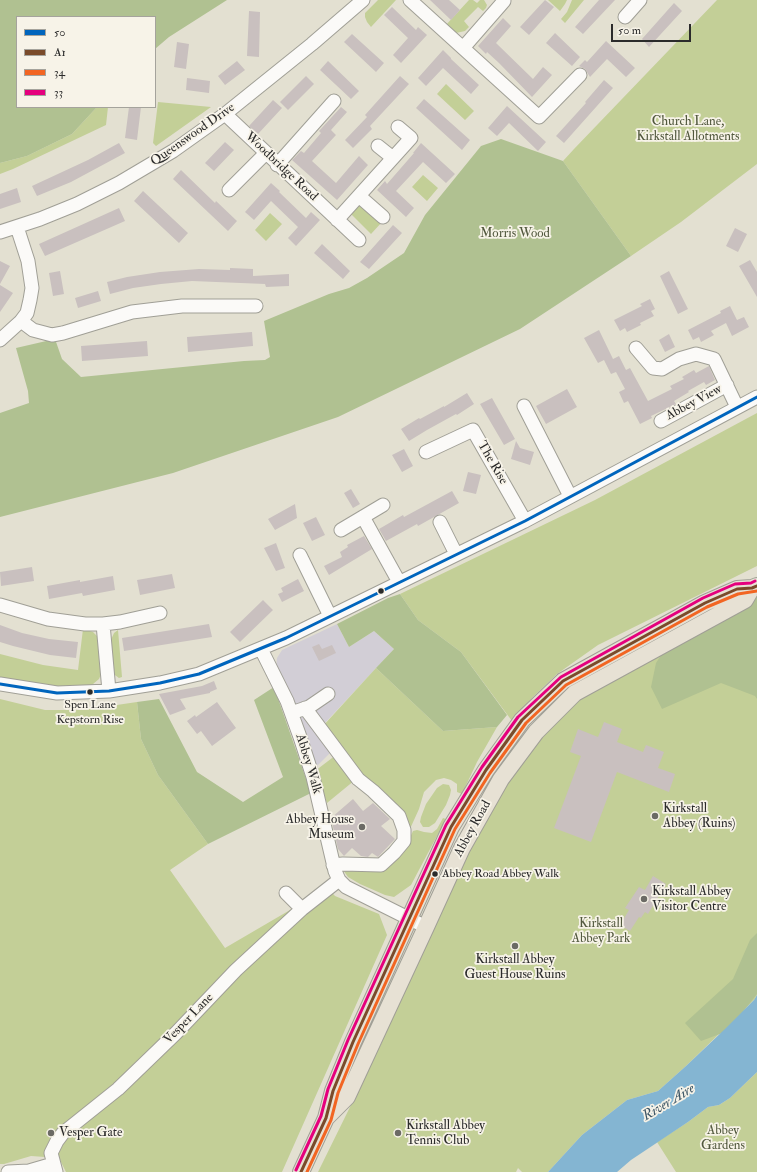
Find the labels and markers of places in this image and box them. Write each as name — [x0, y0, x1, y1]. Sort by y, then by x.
unlabelled marker — [376, 586, 386, 596]
marker: Spen Lane Kepstorn Rise — [85, 687, 95, 697]
place label: Spen Lane Kepstorn Rise — [56, 698, 124, 726]
place label: Kirkstall Abbey (Ruins) — [663, 801, 736, 832]
marker: Kirkstall Abbey (Ruins) — [650, 811, 660, 821]
place label: Abbey House Museum — [286, 812, 354, 843]
marker: Abbey House Museum — [357, 822, 367, 832]
place label: Abbey Road Abbey Walk — [442, 867, 559, 881]
marker: Abbey Road Abbey Walk — [430, 869, 440, 879]
place label: Kirkstall Abbey Visitor Centre — [652, 884, 731, 915]
marker: Kirkstall Abbey Visitor Centre — [639, 894, 649, 904]
marker: Kirkstall Abbey Guest House Ruins — [510, 941, 520, 951]
place label: Kirkstall Abbey Guest House Ruins — [464, 952, 566, 983]
place label: Kirkstall Abbey Tennis Club — [406, 1118, 485, 1149]
place label: Vesper Gate — [59, 1125, 123, 1141]
marker: Vesper Gate — [46, 1128, 56, 1138]
marker: Kirkstall Abbey Tennis Club — [393, 1128, 403, 1138]

